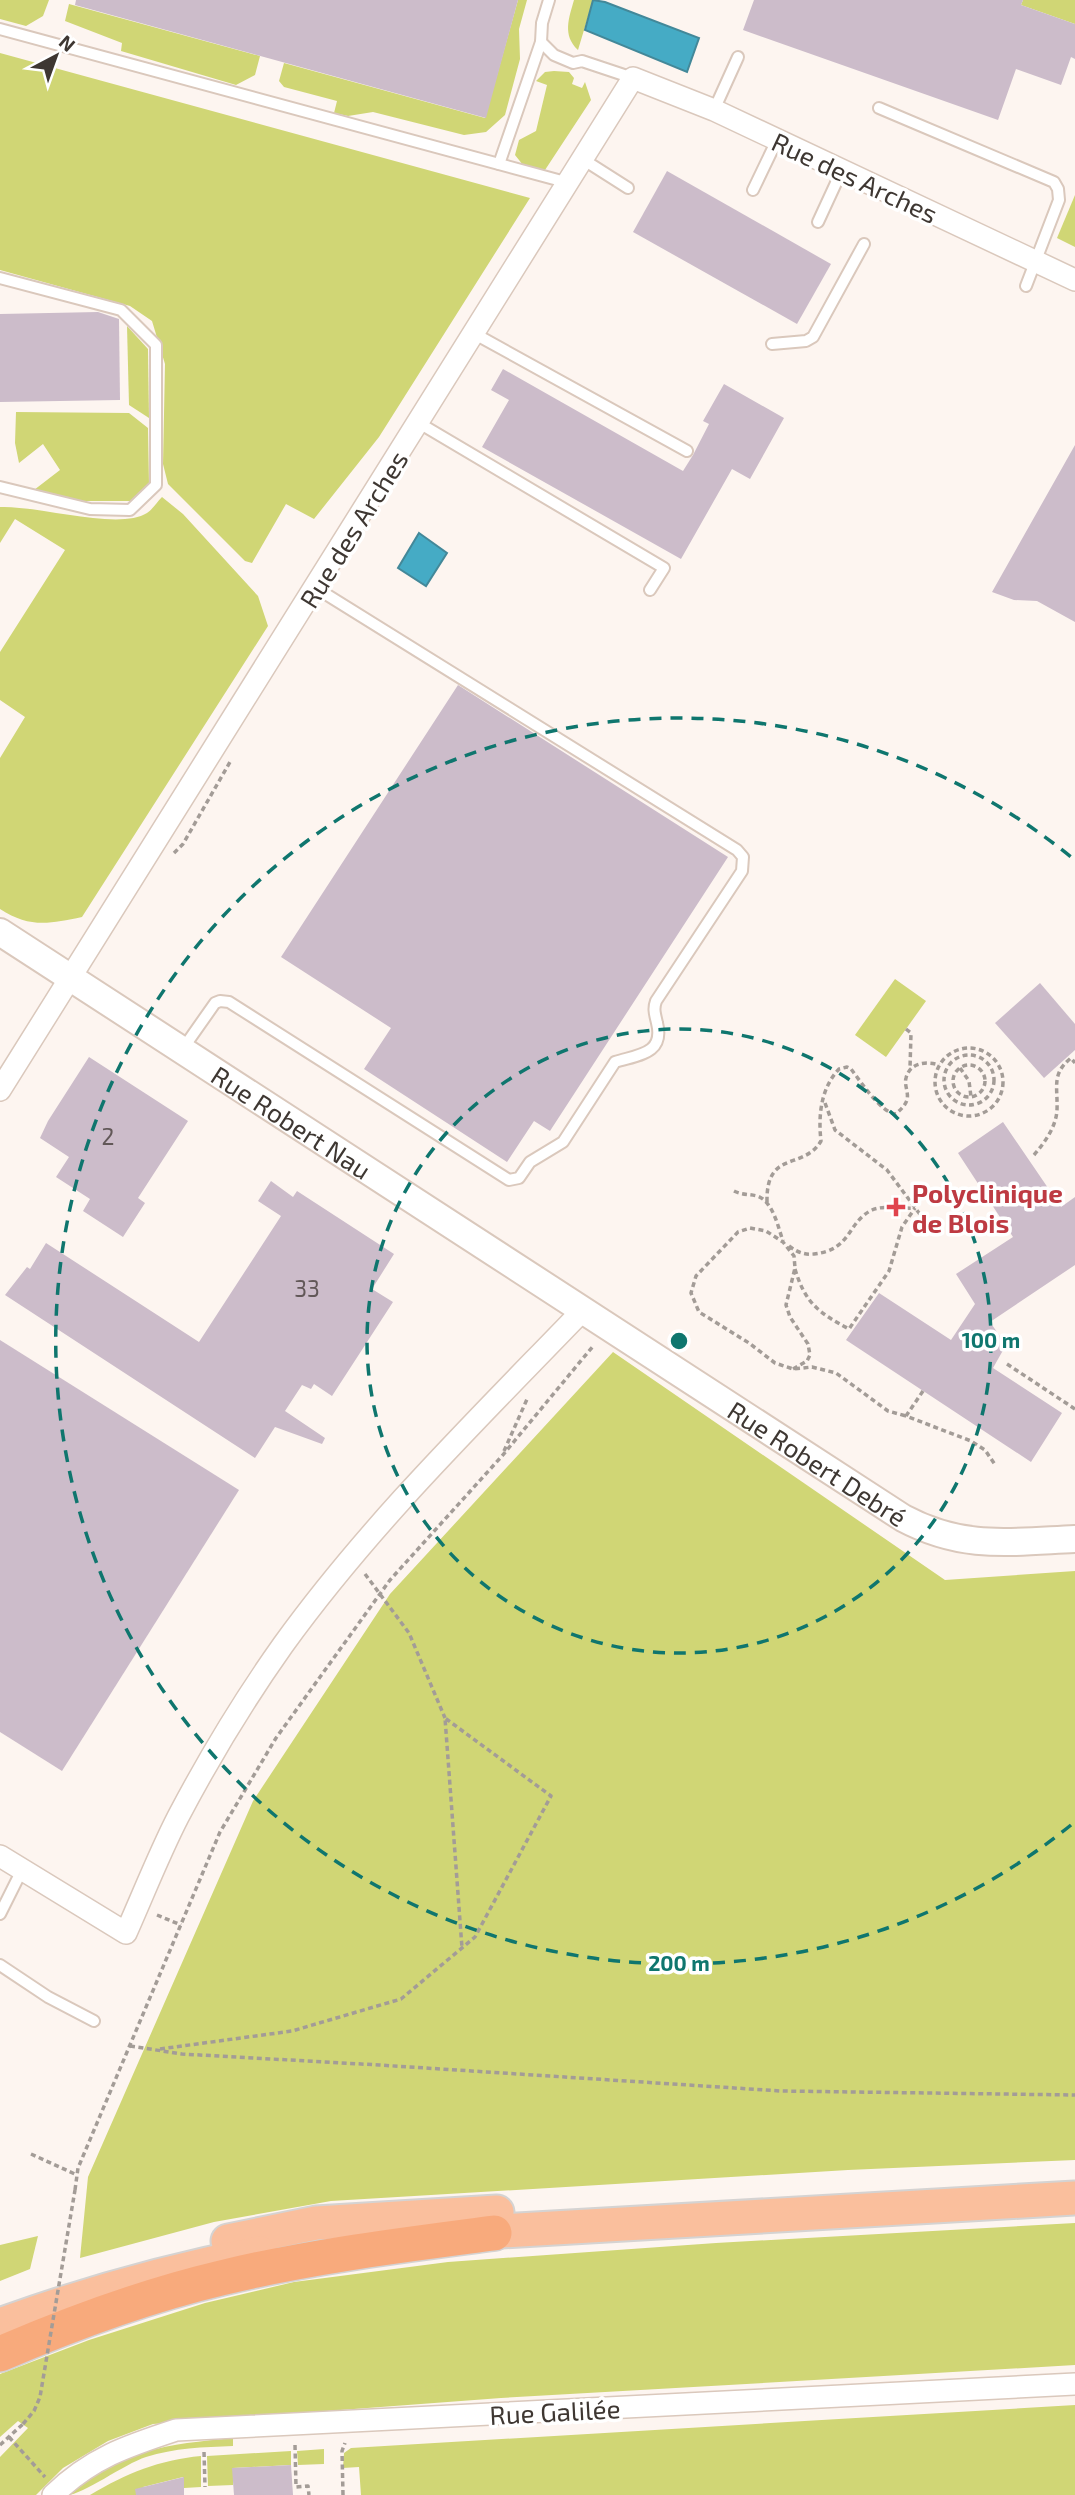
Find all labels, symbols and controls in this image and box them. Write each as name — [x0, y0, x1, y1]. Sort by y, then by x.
north arrow — [21, 21, 91, 91]
text: N — [55, 30, 80, 56]
street label: Rue des Arches — [767, 125, 943, 229]
street label: Rue des Arches — [292, 445, 414, 613]
street label: Rue Robert Nau — [206, 1058, 377, 1184]
house number: 2 — [102, 1122, 114, 1150]
place label: Polyclinique de Blois — [912, 1177, 1063, 1238]
marker: Polyclinique de Blois — [886, 1197, 906, 1217]
house number: 33 — [294, 1274, 320, 1302]
text: 100 m — [962, 1327, 1020, 1352]
centre of rings — [667, 1329, 691, 1353]
street label: Rue Robert Debré — [723, 1394, 913, 1532]
text: 200 m — [648, 1950, 710, 1975]
street label: Rue Galilée — [489, 2392, 621, 2430]

